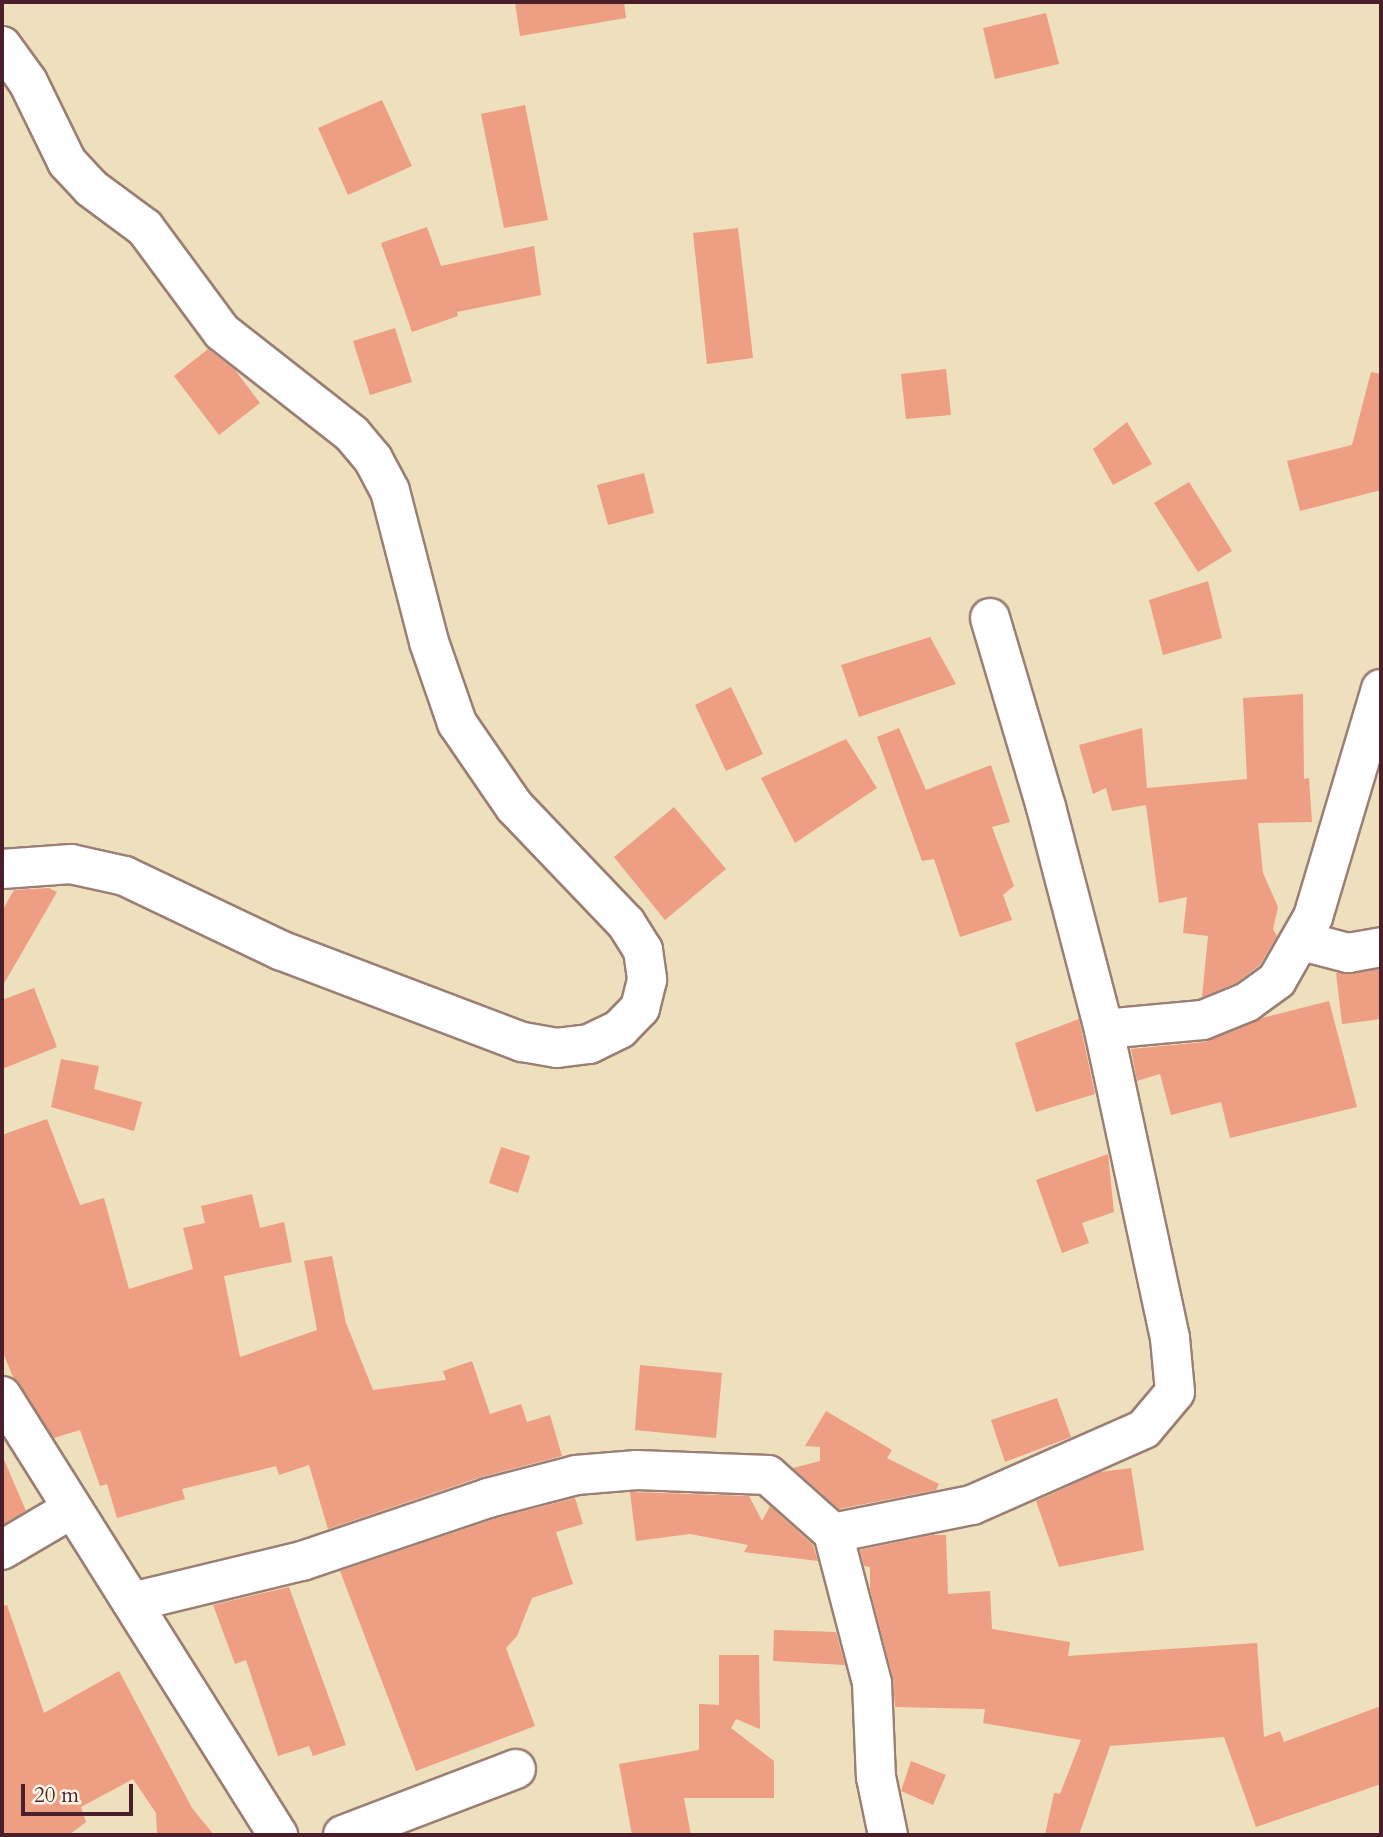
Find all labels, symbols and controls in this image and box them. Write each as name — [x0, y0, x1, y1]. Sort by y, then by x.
scale bar — [24, 1770, 136, 1814]
text: 20 m — [34, 1781, 79, 1810]

